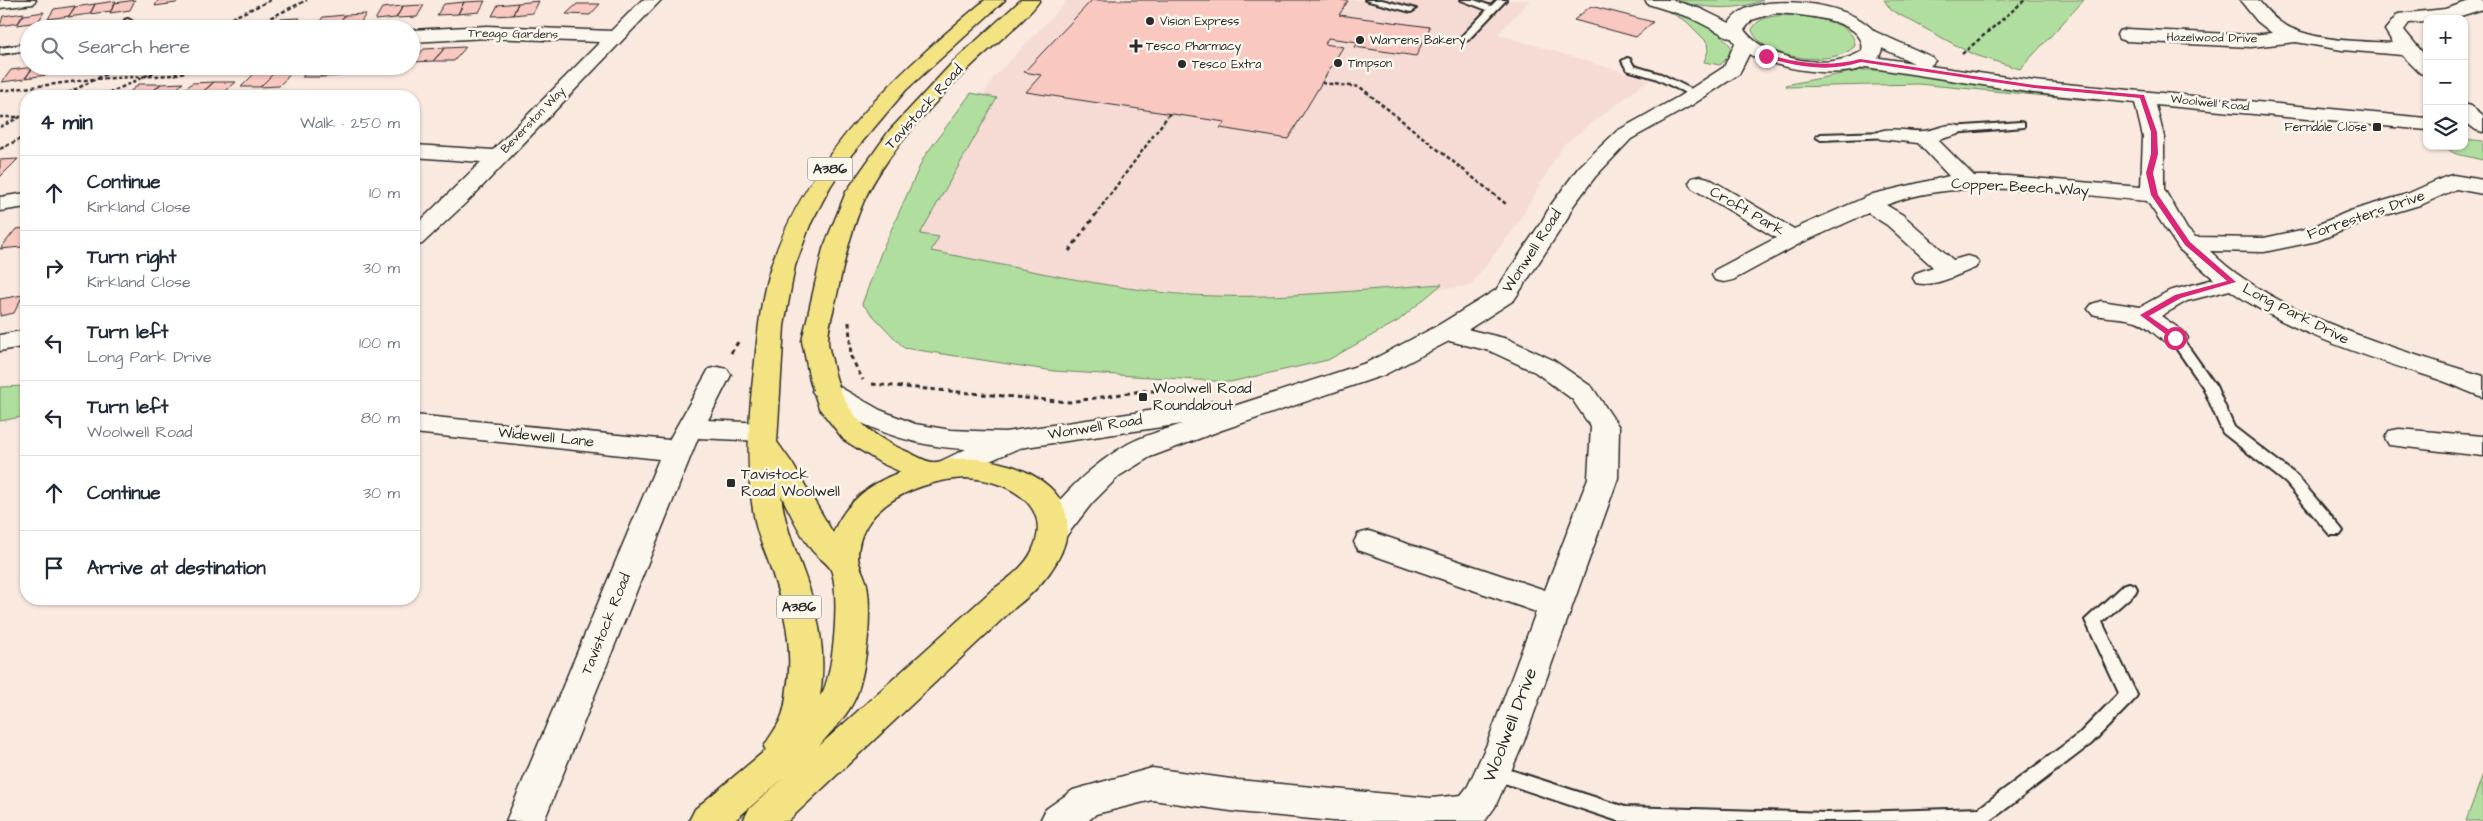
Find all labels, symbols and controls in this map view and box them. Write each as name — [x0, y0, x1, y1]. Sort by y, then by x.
place label: Vision Express — [1160, 13, 1239, 30]
marker: Vision Express — [1144, 15, 1156, 27]
map controls — [2423, 15, 2468, 150]
button: + — [2423, 15, 2468, 60]
search box — [20, 20, 420, 75]
street label: Treago Gardens — [468, 25, 558, 44]
street label: Hazelwood Drive — [2166, 29, 2258, 47]
place label: Warrens Bakery — [1370, 32, 1466, 50]
icon: search — [38, 34, 66, 62]
text: Search here — [78, 34, 190, 61]
marker: Warrens Bakery — [1354, 34, 1366, 46]
place label: Tesco Pharmacy — [1146, 38, 1242, 56]
marker: Tesco Pharmacy — [1130, 40, 1142, 52]
route end — [1755, 45, 1778, 68]
place label: Timpson — [1348, 55, 1392, 72]
place label: Tesco Extra — [1192, 56, 1261, 73]
marker: Timpson — [1332, 57, 1344, 69]
marker: Tesco Extra — [1176, 58, 1188, 70]
street label: Tavistock Road — [880, 60, 968, 154]
button: − — [2423, 60, 2468, 105]
street label: Beverston Way — [497, 83, 570, 158]
street label: Woolwell Road — [2170, 90, 2250, 116]
button: layers — [2423, 105, 2468, 150]
text: 4 min — [40, 108, 93, 137]
text: Walk · 250 m — [300, 112, 400, 134]
place label: Ferndale Close — [2284, 119, 2368, 136]
marker: Ferndale Close — [2371, 121, 2383, 133]
road number: A386 — [808, 157, 852, 180]
text: Continue — [87, 169, 161, 196]
street label: Copper Beech Way — [1951, 173, 2089, 202]
icon: ahead — [40, 179, 68, 207]
street label: Croft Park — [1706, 181, 1788, 241]
text: 10 m — [369, 182, 400, 204]
street label: Forresters Drive — [2304, 185, 2428, 245]
text: Kirkland Close — [87, 196, 191, 218]
street label: Wonwell Road — [1497, 205, 1567, 297]
text: Turn right — [87, 244, 176, 271]
icon: right — [40, 254, 68, 282]
text: 30 m — [363, 257, 400, 279]
text: Kirkland Close — [87, 271, 191, 293]
street label: Long Park Drive — [2239, 278, 2353, 351]
text: Turn left — [87, 319, 168, 346]
route start — [2164, 327, 2187, 350]
icon: left — [40, 329, 68, 357]
text: 100 m — [359, 332, 400, 354]
text: Long Park Drive — [87, 346, 212, 368]
place label: Woolwell Road Roundabout — [1153, 378, 1252, 416]
marker: Woolwell Road Roundabout — [1137, 391, 1149, 403]
text: Turn left — [87, 394, 168, 421]
icon: left — [40, 404, 68, 432]
text: 80 m — [361, 407, 400, 429]
street label: Wonwell Road — [1046, 409, 1144, 445]
text: Woolwell Road — [87, 421, 192, 443]
street label: Widewell Lane — [497, 421, 595, 453]
place label: Tavistock Road Woolwell — [741, 464, 840, 502]
marker: Tavistock Road Woolwell — [725, 477, 737, 489]
icon: ahead — [40, 479, 68, 507]
text: Continue — [87, 480, 161, 507]
text: 30 m — [363, 482, 400, 504]
icon: arrive — [40, 554, 68, 582]
text: Arrive at destination — [87, 555, 266, 582]
street label: Tavistock Road — [576, 570, 636, 678]
road number: A386 — [776, 596, 822, 618]
street label: Woolwell Drive — [1477, 664, 1543, 786]

